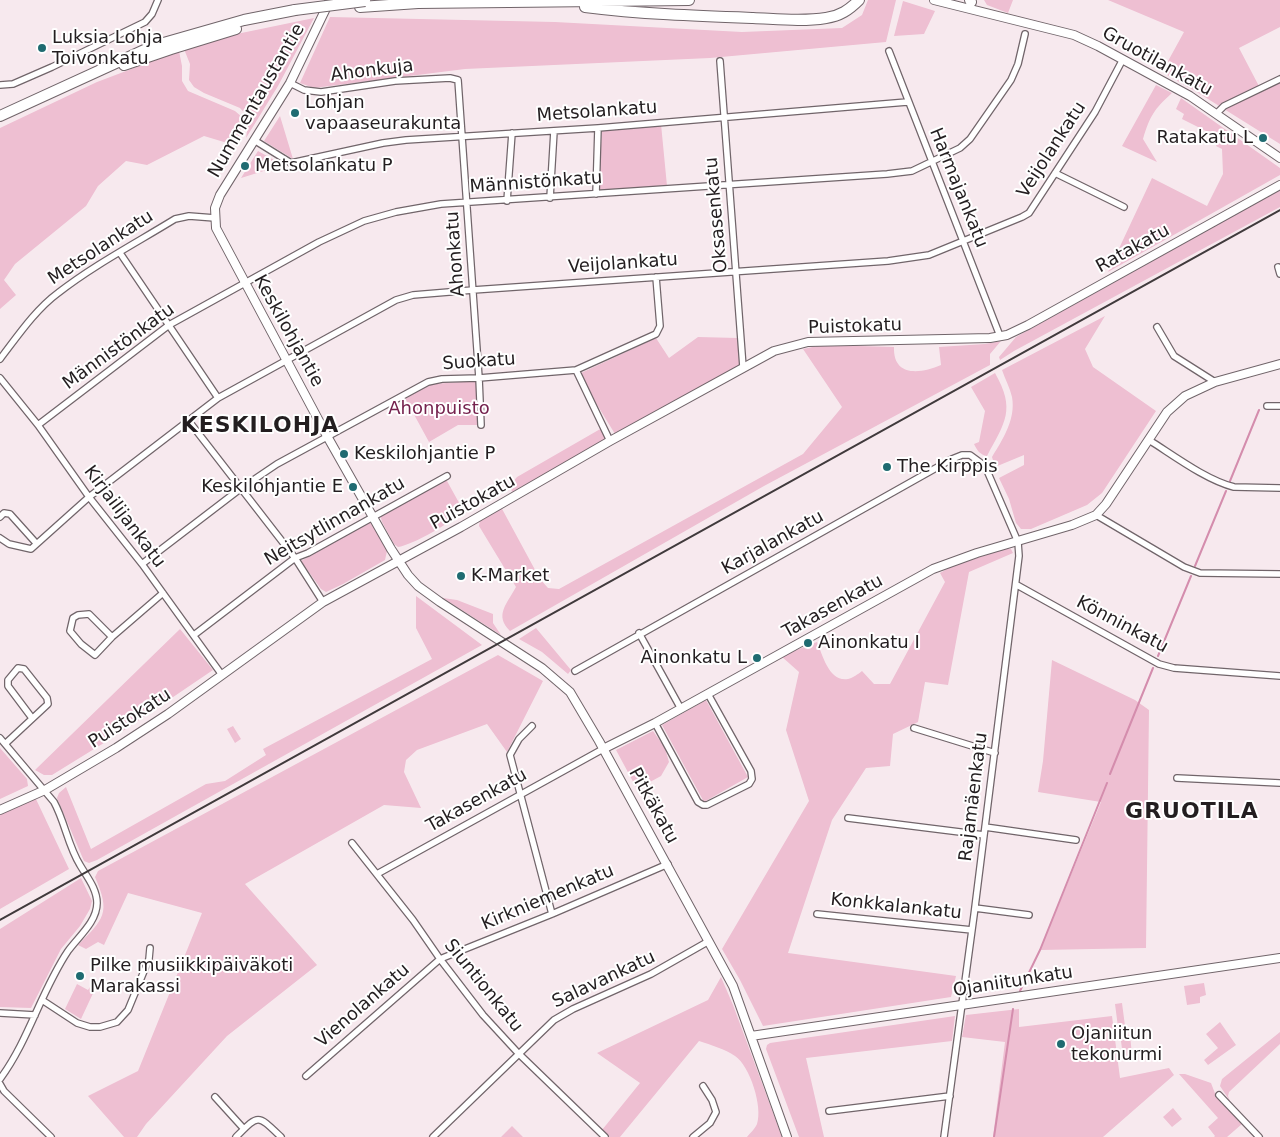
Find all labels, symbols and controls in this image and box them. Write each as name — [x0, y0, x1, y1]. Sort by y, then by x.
street label: Nummentaustantie — [204, 20, 310, 182]
street label: Gruotilankatu — [1098, 23, 1216, 101]
place label: Luksia Lohja Toivonkatu — [52, 27, 163, 70]
marker: Luksia Lohja Toivonkatu — [36, 42, 48, 54]
street label: Ahonkuja — [329, 55, 415, 87]
place label: Lohjan vapaaseurakunta — [305, 92, 461, 134]
street label: Metsolankatu — [536, 97, 658, 127]
street label: Veijolankatu — [1013, 98, 1091, 202]
marker: Lohjan vapaaseurakunta — [289, 107, 301, 119]
street label: Harmajankatu — [924, 125, 992, 251]
place label: Ratakatu L — [1156, 127, 1253, 149]
marker: Ratakatu L — [1257, 132, 1269, 144]
place label: Metsolankatu P — [255, 155, 393, 177]
street label: Oksasenkatu — [701, 156, 733, 274]
marker: Metsolankatu P — [239, 160, 251, 172]
street label: Männistönkatu — [469, 168, 603, 198]
street label: Metsolankatu — [44, 206, 158, 290]
street label: Ahonkatu — [442, 210, 470, 298]
street label: Ratakatu — [1092, 220, 1174, 278]
street label: Veijolankatu — [567, 249, 679, 279]
street label: Keskilohjantie — [248, 271, 328, 391]
street label: Männistönkatu — [59, 299, 179, 395]
street label: Puistokatu — [808, 315, 902, 339]
street label: Suokatu — [442, 349, 516, 375]
park label: Ahonpuisto — [388, 398, 490, 420]
district label: KESKILOHJA — [179, 413, 341, 439]
place label: Keskilohjantie P — [354, 443, 495, 465]
marker: Keskilohjantie P — [338, 448, 350, 460]
place label: The Kirppis — [897, 456, 998, 478]
marker: The Kirppis — [881, 461, 893, 473]
street label: Kirjailijankatu — [79, 462, 169, 572]
street label: Puistokatu — [427, 471, 519, 535]
street label: Neitsytlinnankatu — [261, 473, 409, 571]
place label: Keskilohjantie E — [201, 476, 343, 498]
marker: Keskilohjantie E — [347, 481, 359, 493]
street label: Karjalankatu — [718, 506, 828, 580]
place label: K-Market — [471, 565, 549, 587]
marker: K-Market — [455, 570, 467, 582]
street label: Takasenkatu — [779, 570, 887, 644]
street label: Könninkatu — [1072, 592, 1172, 658]
place label: Ainonkatu I — [818, 632, 920, 654]
marker: Ainonkatu I — [802, 637, 814, 649]
place label: Ainonkatu L — [641, 647, 747, 669]
marker: Ainonkatu L — [751, 652, 763, 664]
street label: Puistokatu — [85, 684, 175, 754]
street label: Rajamäenkatu — [955, 731, 993, 863]
street label: Takasenkatu — [423, 764, 531, 838]
street label: Pitkäkatu — [623, 764, 683, 848]
district label: GRUOTILA — [1124, 799, 1260, 825]
street label: Kirkniemenkatu — [479, 860, 617, 936]
street label: Konkkalankatu — [829, 889, 963, 925]
street label: Siuntionkatu — [439, 935, 527, 1037]
street label: Salavankatu — [549, 947, 659, 1013]
place label: Pilke musiikkipäiväkoti Marakassi — [90, 955, 293, 998]
street label: Vienolankatu — [312, 959, 414, 1053]
street label: Ojaniitunkatu — [952, 962, 1074, 1002]
marker: Pilke musiikkipäiväkoti Marakassi — [74, 970, 86, 982]
place label: Ojaniitun tekonurmi — [1071, 1023, 1162, 1066]
marker: Ojaniitun tekonurmi — [1055, 1038, 1067, 1050]

